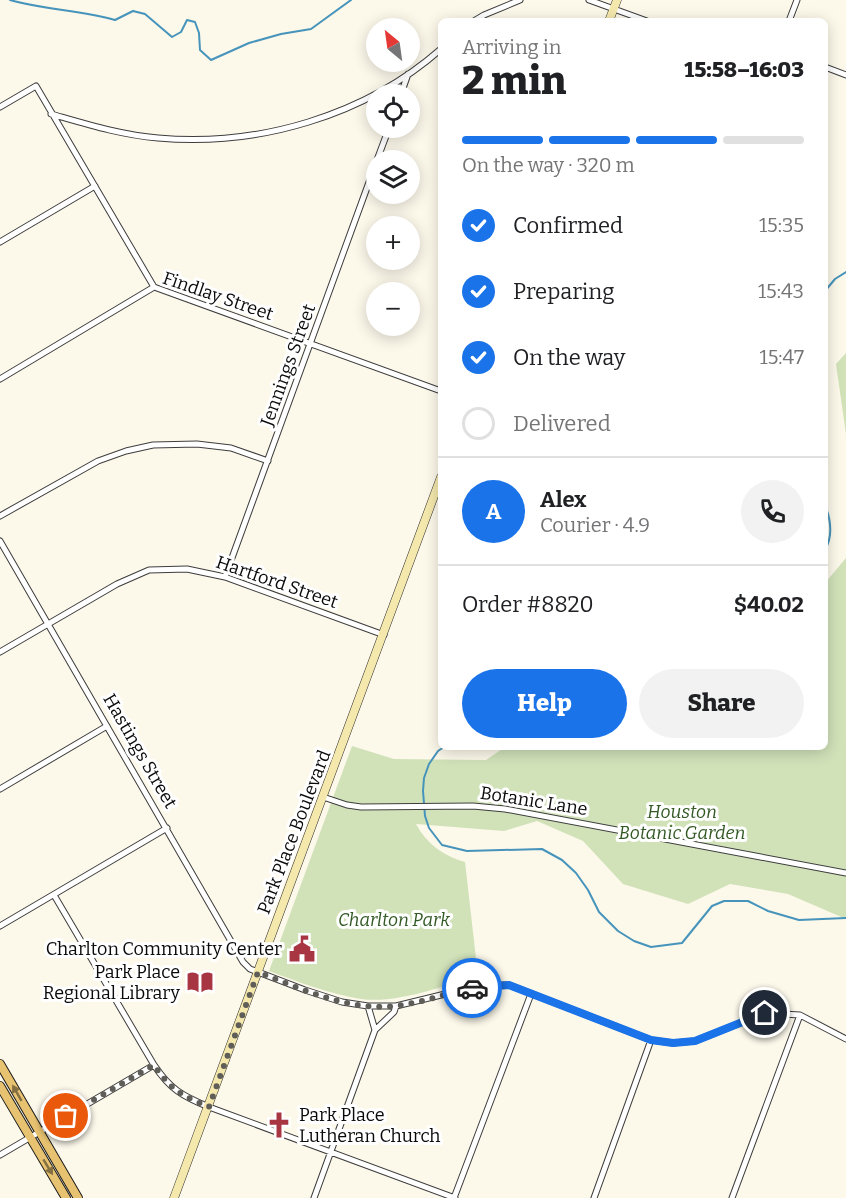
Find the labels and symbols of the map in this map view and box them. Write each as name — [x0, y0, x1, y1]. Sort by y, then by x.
north arrow — [366, 18, 420, 72]
street label: Findlay Street — [160, 267, 277, 325]
street label: Jennings Street — [255, 301, 320, 430]
street label: Hartford Street — [213, 551, 341, 613]
street label: Hastings Street — [98, 690, 182, 813]
street label: Park Place Boulevard — [253, 747, 336, 917]
street label: Botanic Lane — [479, 782, 589, 820]
park label: Houston Botanic Garden — [619, 801, 745, 844]
park label: Charlton Park — [338, 909, 450, 931]
public building icon: Charlton Community Center — [287, 934, 317, 964]
place label: Charlton Community Center — [46, 938, 282, 960]
courier — [442, 958, 502, 1018]
place label: Park Place Regional Library — [43, 961, 180, 1004]
library icon: Park Place Regional Library — [185, 967, 215, 997]
pin — [739, 987, 790, 1038]
one-way arrow — [12, 1084, 22, 1101]
pin — [40, 1090, 91, 1141]
place label: Park Place Lutheran Church — [299, 1104, 441, 1147]
church icon: Park Place Lutheran Church — [264, 1110, 294, 1140]
one-way arrow — [43, 1159, 53, 1176]

